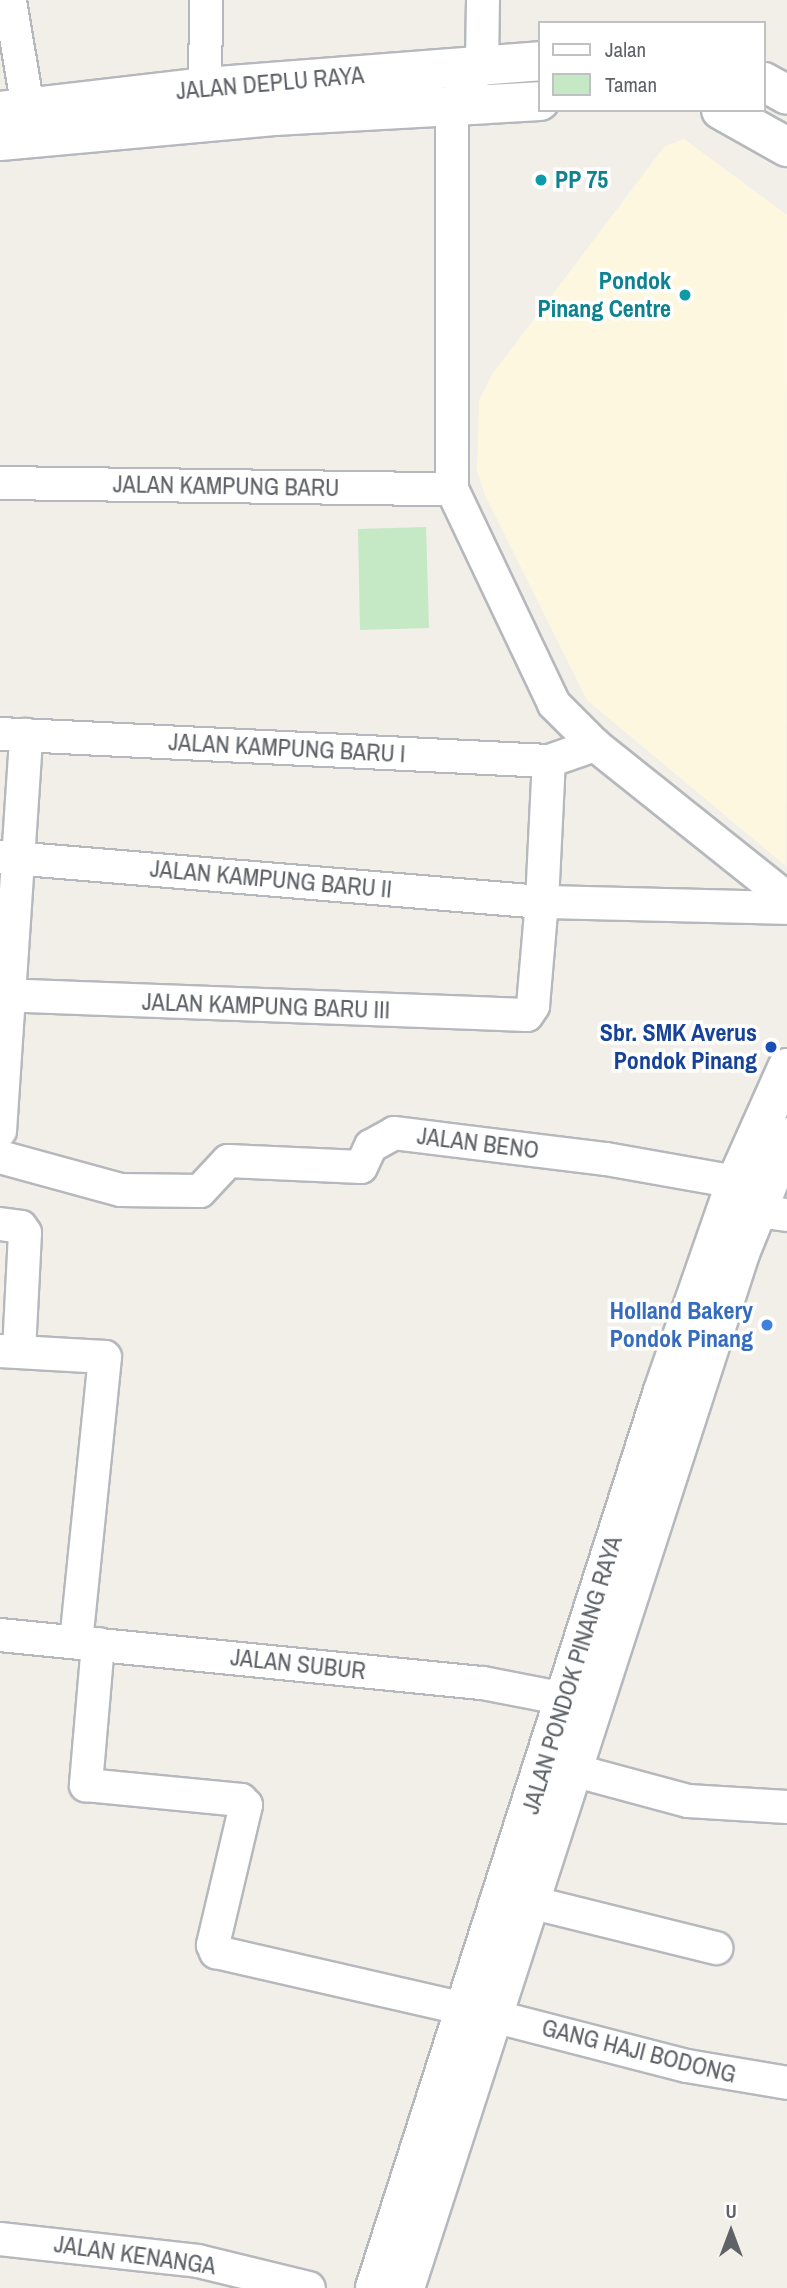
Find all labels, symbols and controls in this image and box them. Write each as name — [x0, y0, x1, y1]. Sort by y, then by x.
legend — [538, 21, 766, 112]
text: Jalan — [605, 35, 646, 64]
street label: JALAN DEPLU RAYA — [175, 60, 365, 106]
text: Taman — [605, 70, 657, 99]
place label: PP 75 — [555, 166, 609, 194]
marker: PP 75 — [533, 172, 549, 188]
place label: Pondok Pinang Centre — [538, 267, 671, 323]
marker: Pondok Pinang Centre — [677, 287, 693, 303]
street label: JALAN KAMPUNG BARU — [113, 470, 339, 502]
street label: JALAN KAMPUNG BARU I — [168, 727, 406, 769]
street label: JALAN KAMPUNG BARU II — [149, 854, 393, 904]
street label: JALAN KAMPUNG BARU III — [141, 987, 391, 1025]
place label: Sbr. SMK Averus Pondok Pinang — [599, 1019, 757, 1075]
marker: Sbr. SMK Averus Pondok Pinang — [763, 1039, 779, 1055]
street label: JALAN BENO — [415, 1121, 541, 1165]
place label: Holland Bakery Pondok Pinang — [610, 1297, 753, 1353]
marker: Holland Bakery Pondok Pinang — [759, 1317, 775, 1333]
street label: JALAN PONDOK PINANG RAYA — [516, 1533, 628, 1817]
street label: JALAN SUBUR — [229, 1643, 367, 1685]
street label: GANG HAJI BODONG — [539, 2013, 739, 2089]
north arrow — [696, 2197, 766, 2267]
text: U — [725, 2198, 737, 2224]
street label: JALAN KENANGA — [52, 2229, 218, 2281]

